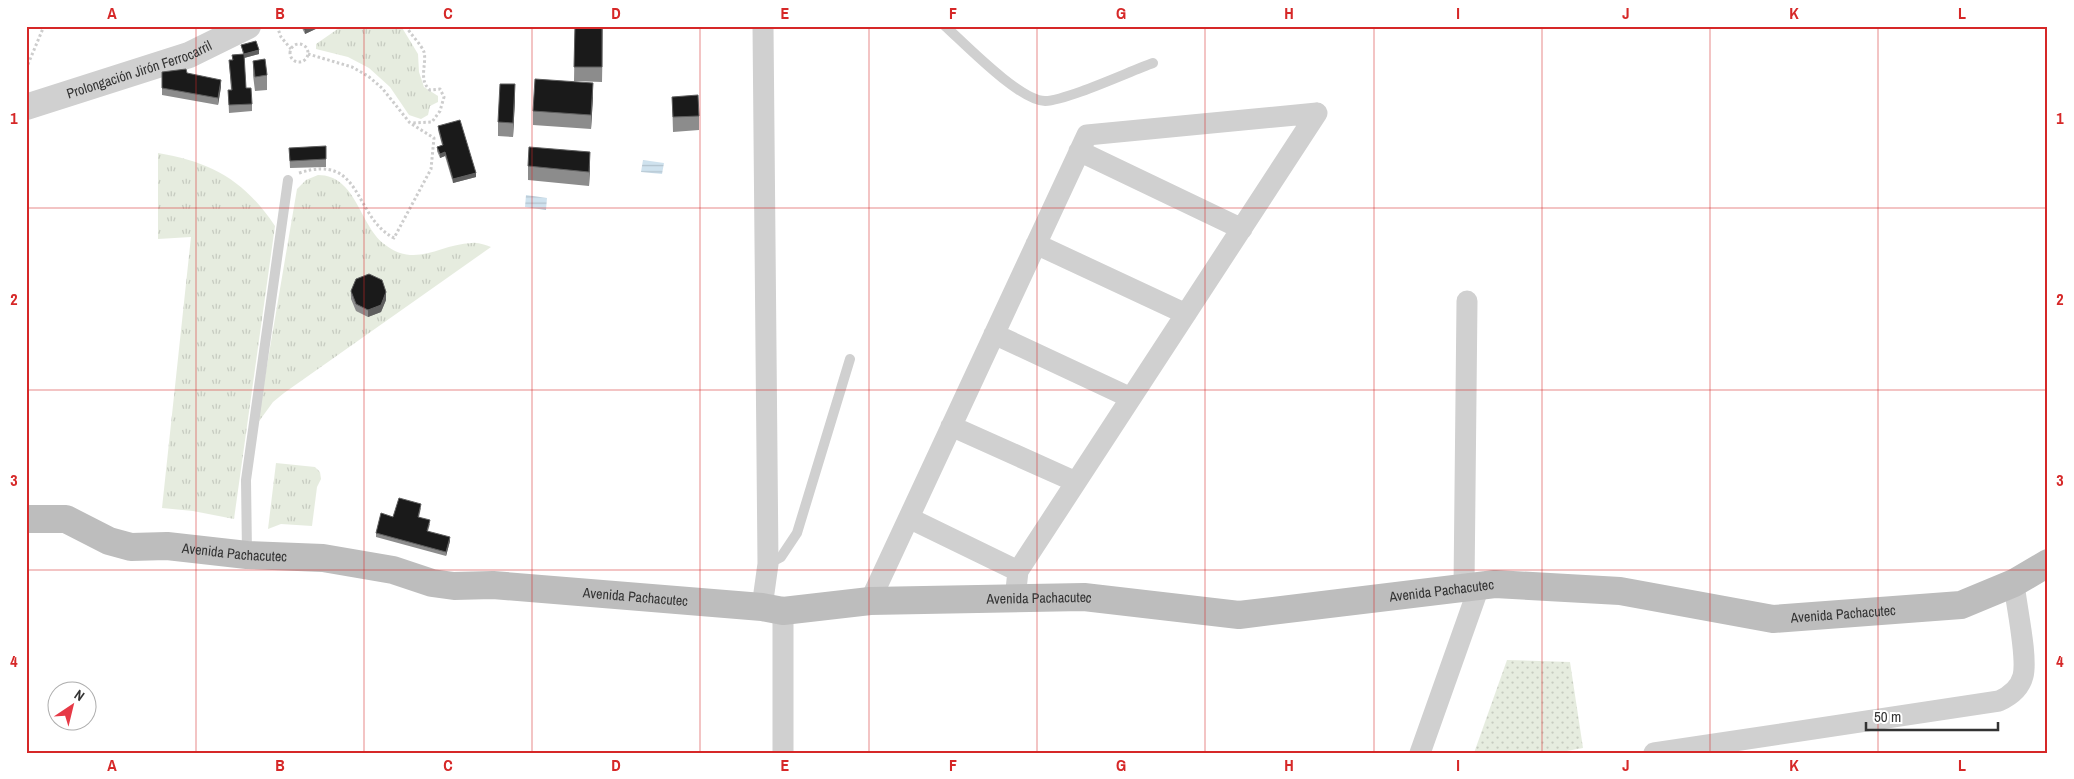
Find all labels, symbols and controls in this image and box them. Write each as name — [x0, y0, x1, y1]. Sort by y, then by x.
text: A — [107, 2, 117, 24]
text: B — [275, 2, 285, 24]
text: C — [443, 2, 453, 24]
text: D — [611, 2, 621, 24]
text: E — [781, 2, 790, 24]
text: F — [949, 2, 957, 24]
text: G — [1116, 2, 1126, 24]
text: H — [1284, 2, 1294, 24]
text: I — [1456, 2, 1460, 24]
text: J — [1622, 2, 1630, 24]
text: K — [1789, 2, 1799, 24]
text: L — [1958, 2, 1966, 24]
street label: Prolongación Jirón Ferrocarril — [64, 36, 215, 103]
text: 1 — [10, 107, 18, 129]
text: 1 — [2056, 107, 2064, 129]
text: 2 — [10, 288, 18, 310]
text: 2 — [2056, 288, 2064, 310]
text: 3 — [10, 469, 18, 491]
text: 3 — [2056, 469, 2064, 491]
street label: Avenida Pachacutec — [180, 539, 288, 566]
street label: Avenida Pachacutec — [1387, 575, 1495, 606]
street label: Avenida Pachacutec — [581, 583, 689, 610]
street label: Avenida Pachacutec — [985, 588, 1093, 608]
street label: Avenida Pachacutec — [1789, 601, 1897, 627]
text: 4 — [10, 650, 18, 672]
text: 4 — [2056, 650, 2064, 672]
north arrow — [48, 682, 98, 732]
text: N — [71, 686, 88, 705]
scale bar — [1866, 699, 1999, 731]
text: 50 m — [1874, 706, 1901, 727]
text: A — [107, 754, 117, 776]
text: B — [275, 754, 285, 776]
text: C — [443, 754, 453, 776]
text: D — [611, 754, 621, 776]
text: E — [781, 754, 790, 776]
text: F — [949, 754, 957, 776]
text: G — [1116, 754, 1126, 776]
text: H — [1284, 754, 1294, 776]
text: I — [1456, 754, 1460, 776]
text: J — [1622, 754, 1630, 776]
text: K — [1789, 754, 1799, 776]
text: L — [1958, 754, 1966, 776]

